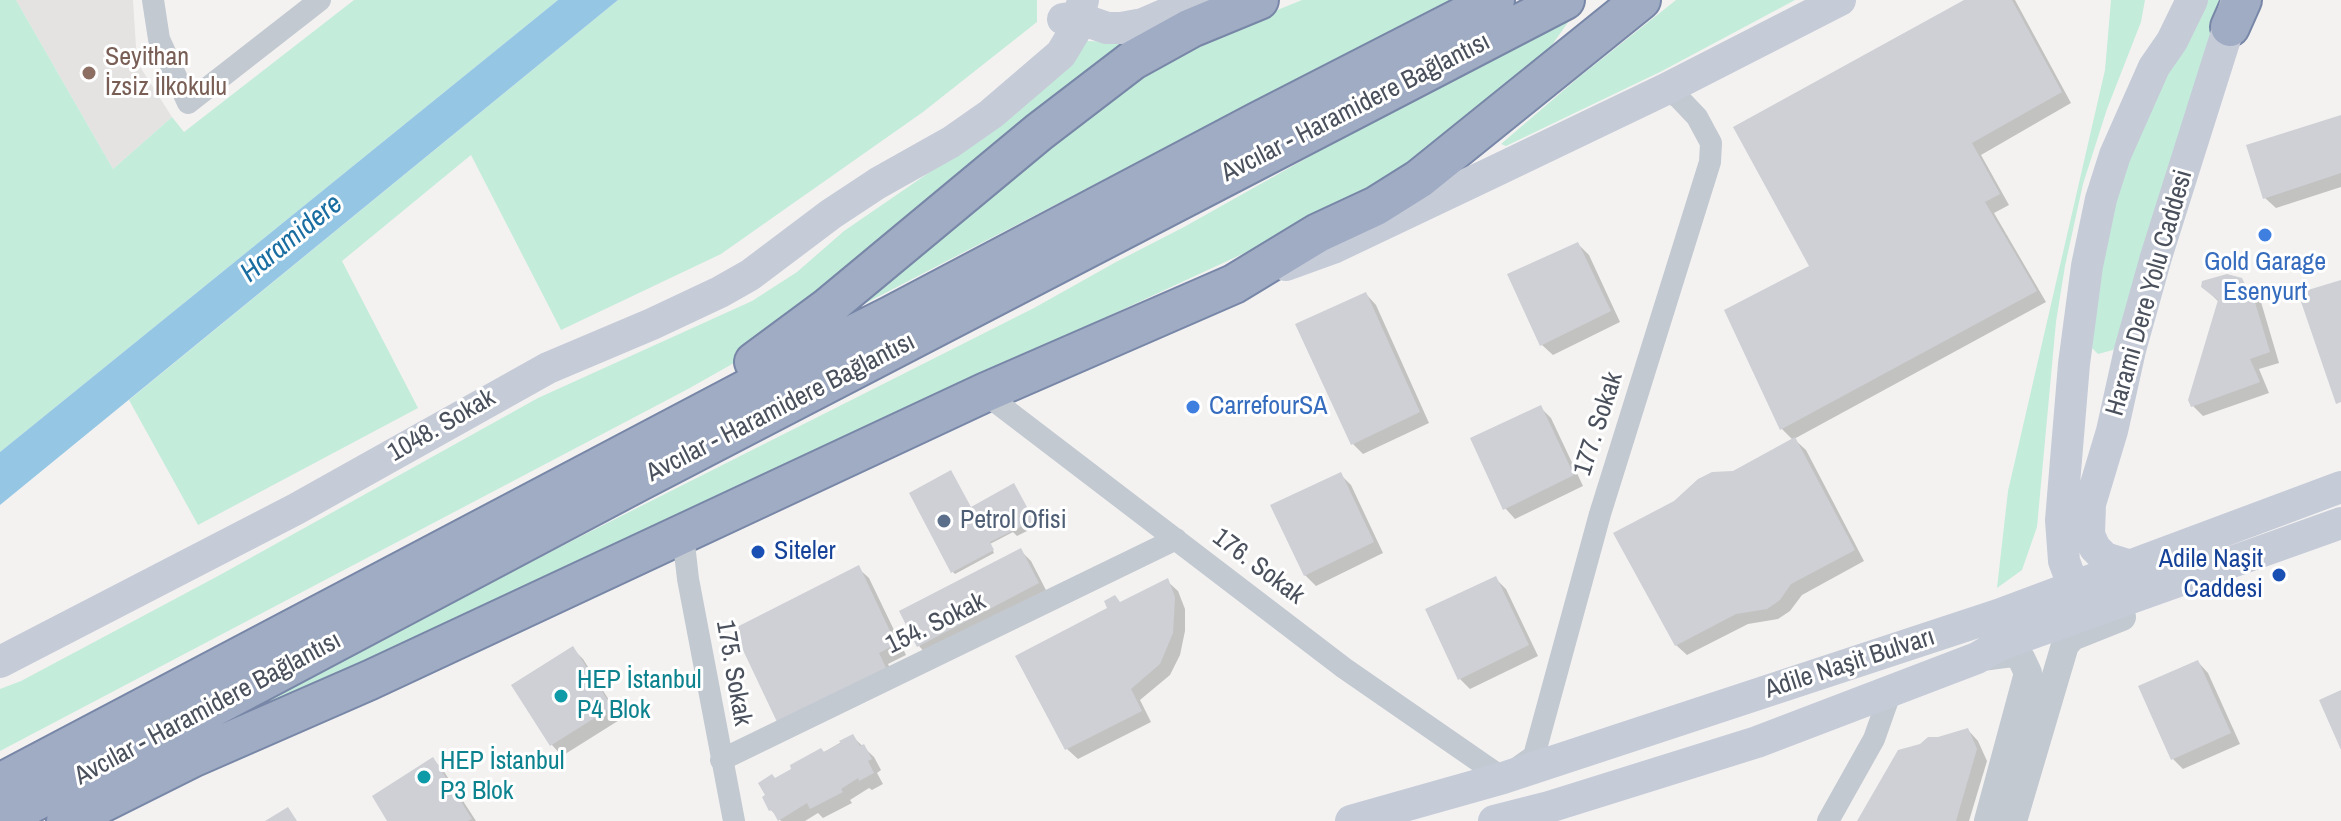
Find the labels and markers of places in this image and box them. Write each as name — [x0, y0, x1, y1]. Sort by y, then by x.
place label: Seyithan İzsiz İlkokulu — [105, 42, 227, 104]
marker: Seyithan İzsiz İlkokulu — [80, 64, 98, 82]
marker: Gold Garage Esenyurt — [2256, 226, 2274, 244]
place label: Gold Garage Esenyurt — [2204, 247, 2326, 308]
place label: CarrefourSA — [1209, 391, 1327, 423]
marker: CarrefourSA — [1184, 398, 1202, 416]
place label: Petrol Ofisi — [960, 505, 1067, 537]
marker: Petrol Ofisi — [935, 512, 953, 530]
place label: Siteler — [774, 536, 836, 568]
marker: Siteler — [749, 543, 767, 561]
place label: Adile Naşit Caddesi — [2159, 544, 2263, 606]
marker: Adile Naşit Caddesi — [2270, 566, 2288, 584]
place label: HEP İstanbul P4 Blok — [577, 665, 701, 726]
marker: HEP İstanbul P4 Blok — [552, 687, 570, 705]
place label: HEP İstanbul P3 Blok — [440, 746, 564, 808]
marker: HEP İstanbul P3 Blok — [415, 768, 433, 786]

